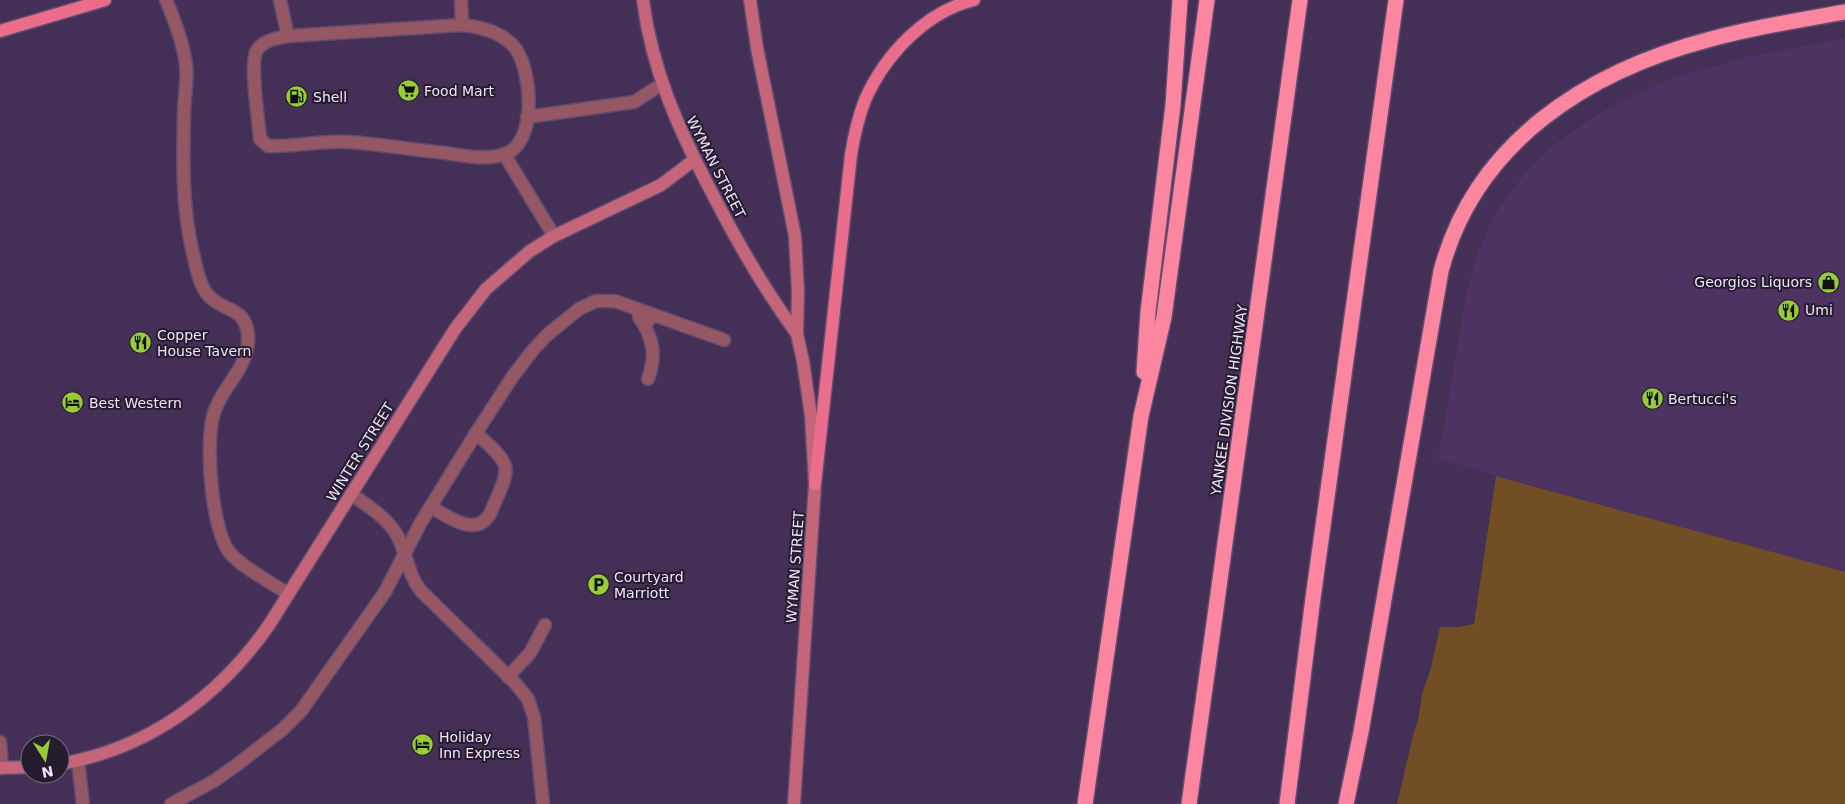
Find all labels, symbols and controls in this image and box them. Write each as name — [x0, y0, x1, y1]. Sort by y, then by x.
supermarket icon: Food Mart — [396, 79, 420, 103]
place label: Food Mart — [424, 83, 494, 99]
fuel station icon: Shell — [285, 85, 309, 109]
place label: Shell — [313, 89, 347, 105]
street label: WYMAN STREET — [683, 113, 749, 221]
shop icon: Georgios Liquors — [1816, 270, 1840, 294]
place label: Georgios Liquors — [1694, 274, 1812, 290]
restaurant icon: Umi — [1777, 298, 1801, 322]
place label: Umi — [1805, 302, 1833, 318]
street label: YANKEE DIVISION HIGHWAY — [1208, 303, 1250, 497]
place label: Copper House Tavern — [157, 327, 251, 359]
restaurant icon: Copper House Tavern — [129, 331, 153, 355]
restaurant icon: Bertucci's — [1640, 387, 1664, 411]
hotel icon: Best Western — [61, 391, 85, 415]
place label: Bertucci's — [1668, 391, 1737, 407]
place label: Best Western — [89, 395, 182, 411]
street label: WINTER STREET — [323, 399, 397, 504]
street label: WYMAN STREET — [783, 510, 807, 624]
place label: Courtyard Marriott — [614, 569, 684, 601]
parking icon: Courtyard Marriott — [586, 573, 610, 597]
place label: Holiday Inn Express — [439, 729, 520, 761]
hotel icon: Holiday Inn Express — [411, 733, 435, 757]
north arrow — [20, 734, 70, 784]
text: N — [40, 763, 55, 781]

